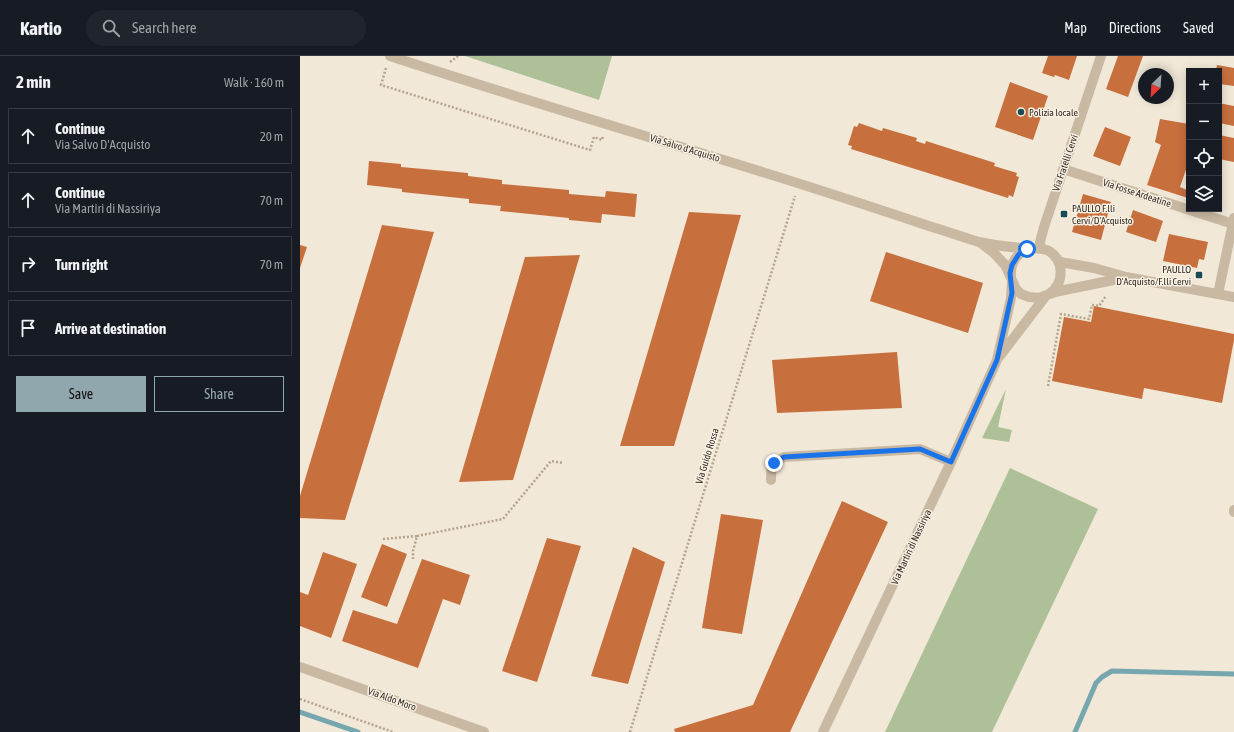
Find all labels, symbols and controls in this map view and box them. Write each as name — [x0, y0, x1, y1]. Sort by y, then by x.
search box — [86, 10, 366, 46]
text: Kartio — [20, 17, 62, 39]
icon: search — [100, 17, 122, 39]
text: Search here — [132, 19, 197, 36]
text: Map — [1064, 20, 1087, 36]
text: Directions — [1109, 20, 1161, 36]
text: Saved — [1183, 20, 1214, 36]
north arrow — [1138, 68, 1174, 104]
map controls — [1186, 68, 1222, 212]
button: + — [1186, 68, 1222, 104]
text: 2 min — [16, 72, 51, 92]
text: Walk · 160 m — [224, 75, 284, 90]
button: − — [1186, 104, 1222, 140]
marker: Polizia locale — [1016, 107, 1026, 117]
place label: Polizia locale — [1029, 107, 1079, 118]
text: Continue — [55, 120, 105, 137]
icon: ahead — [17, 125, 39, 147]
text: 20 m — [260, 129, 283, 144]
street label: Via Salvo d'Acquisto — [649, 132, 722, 164]
street label: Via Fratelli Cervi — [1050, 133, 1080, 193]
text: Via Salvo D'Acquisto — [55, 137, 150, 152]
button: locate — [1186, 140, 1222, 176]
button: layers — [1186, 176, 1222, 212]
street label: Via Fosse Ardeatine — [1102, 177, 1173, 209]
text: Continue — [55, 184, 105, 201]
icon: ahead — [17, 189, 39, 211]
text: 70 m — [260, 193, 283, 208]
text: Via Martiri di Nassiriya — [55, 201, 161, 216]
place label: PAULLO F.lli Cervi/D'Acquisto — [1072, 203, 1133, 226]
marker: PAULLO F.lli Cervi/D'Acquisto — [1059, 209, 1069, 219]
route start — [1018, 240, 1036, 258]
icon: right — [17, 253, 39, 275]
text: Turn right — [55, 256, 108, 273]
text: 70 m — [260, 257, 283, 272]
place label: PAULLO D'Acquisto/F.lli Cervi — [1116, 264, 1191, 287]
marker: PAULLO D'Acquisto/F.lli Cervi — [1194, 270, 1204, 280]
icon: arrive — [17, 317, 39, 339]
text: Arrive at destination — [55, 320, 166, 337]
button: Save — [16, 376, 146, 412]
button: Share — [154, 376, 284, 412]
street label: Via Guido Rossa — [693, 426, 721, 485]
route end — [765, 454, 783, 472]
street label: Via Martiri di Nassiriya — [889, 507, 933, 586]
street label: Via Aldo Moro — [366, 685, 418, 713]

